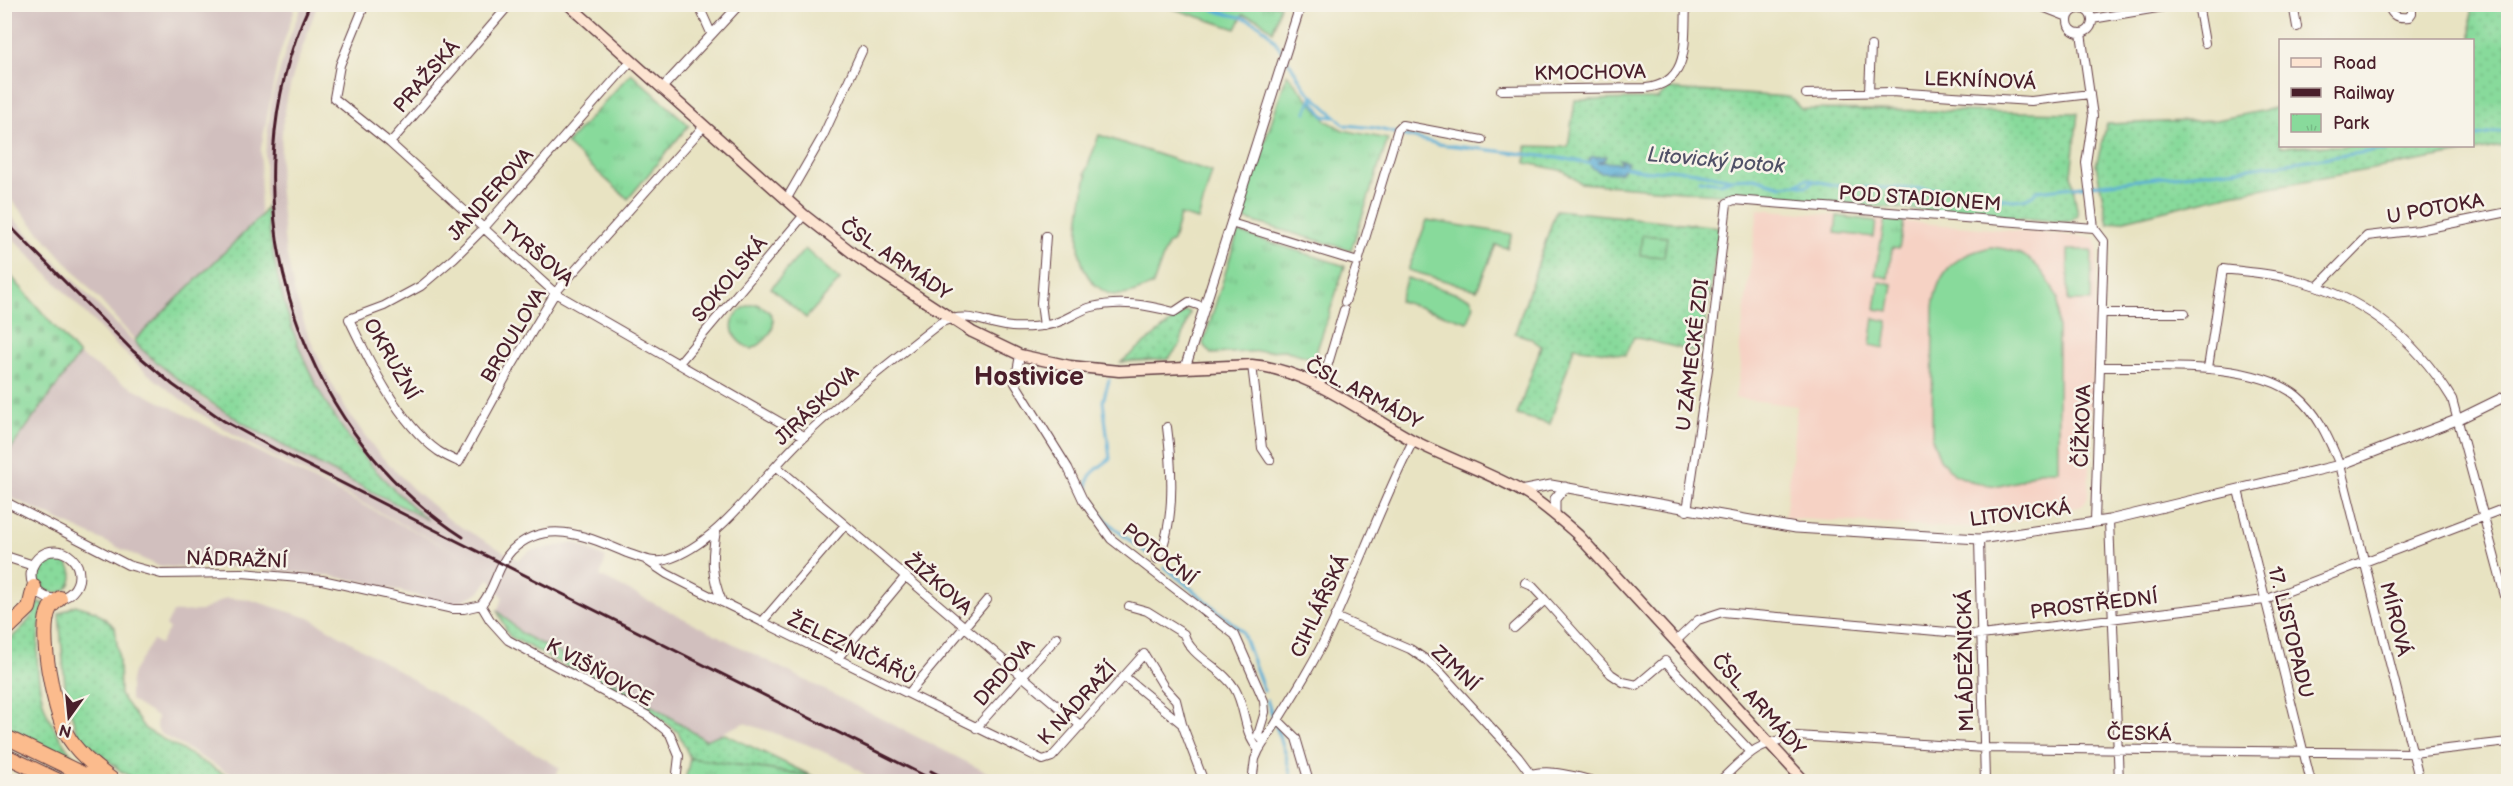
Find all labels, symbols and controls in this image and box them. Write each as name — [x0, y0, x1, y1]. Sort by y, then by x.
street label: PRAŽSKÁ — [388, 34, 465, 118]
legend — [2279, 39, 2474, 147]
text: Road — [2333, 53, 2377, 74]
street label: KMOCHOVA — [1534, 60, 1647, 86]
street label: LEKNÍNOVÁ — [1924, 66, 2037, 95]
text: Railway — [2333, 83, 2395, 104]
text: Park — [2333, 113, 2369, 134]
water label: Litovický potok — [1646, 142, 1786, 179]
street label: JANDEROVA — [443, 143, 539, 246]
street label: POD STADIONEM — [1838, 181, 2002, 217]
street label: U POTOKA — [2385, 189, 2486, 229]
street label: ČSL. ARMÁDY — [835, 212, 957, 306]
street label: TYRŠOVA — [495, 215, 579, 292]
street label: SOKOLSKÁ — [686, 231, 773, 327]
street label: U ZÁMECKÉ ZDI — [1671, 278, 1714, 433]
street label: BROULOVA — [476, 283, 552, 387]
street label: OKRUŽNÍ — [358, 314, 425, 405]
street label: ČSL. ARMÁDY — [1301, 351, 1427, 435]
street label: JIRÁSKOVA — [769, 359, 864, 451]
district label: Hostivice — [974, 362, 1084, 393]
street label: ČÍŽKOVA — [2068, 383, 2096, 468]
street label: LITOVICKÁ — [1968, 495, 2072, 532]
street label: POTOČNÍ — [1117, 517, 1203, 591]
street label: NÁDRAŽNÍ — [186, 545, 288, 574]
street label: ŽIŽKOVA — [899, 548, 978, 621]
street label: CIHLÁŘSKÁ — [1285, 550, 1354, 662]
street label: 17. LISTOPADU — [2262, 564, 2318, 701]
street label: MÍROVÁ — [2374, 579, 2417, 659]
street label: PROSTŘEDNÍ — [2029, 584, 2160, 625]
street label: MLÁDEŽNICKÁ — [1952, 589, 1979, 732]
street label: ŽELEZNIČÁŘŮ — [783, 605, 920, 690]
street label: K VIŠŇOVCE — [542, 633, 658, 712]
street label: DRDOVA — [969, 634, 1041, 711]
street label: ZIMNÍ — [1426, 639, 1485, 697]
street label: ČSL. ARMÁDY — [1706, 648, 1812, 761]
street label: K NÁDRAŽÍ — [1032, 656, 1122, 750]
north arrow — [39, 687, 99, 747]
text: N — [57, 719, 74, 741]
street label: ČESKÁ — [2106, 719, 2172, 747]

